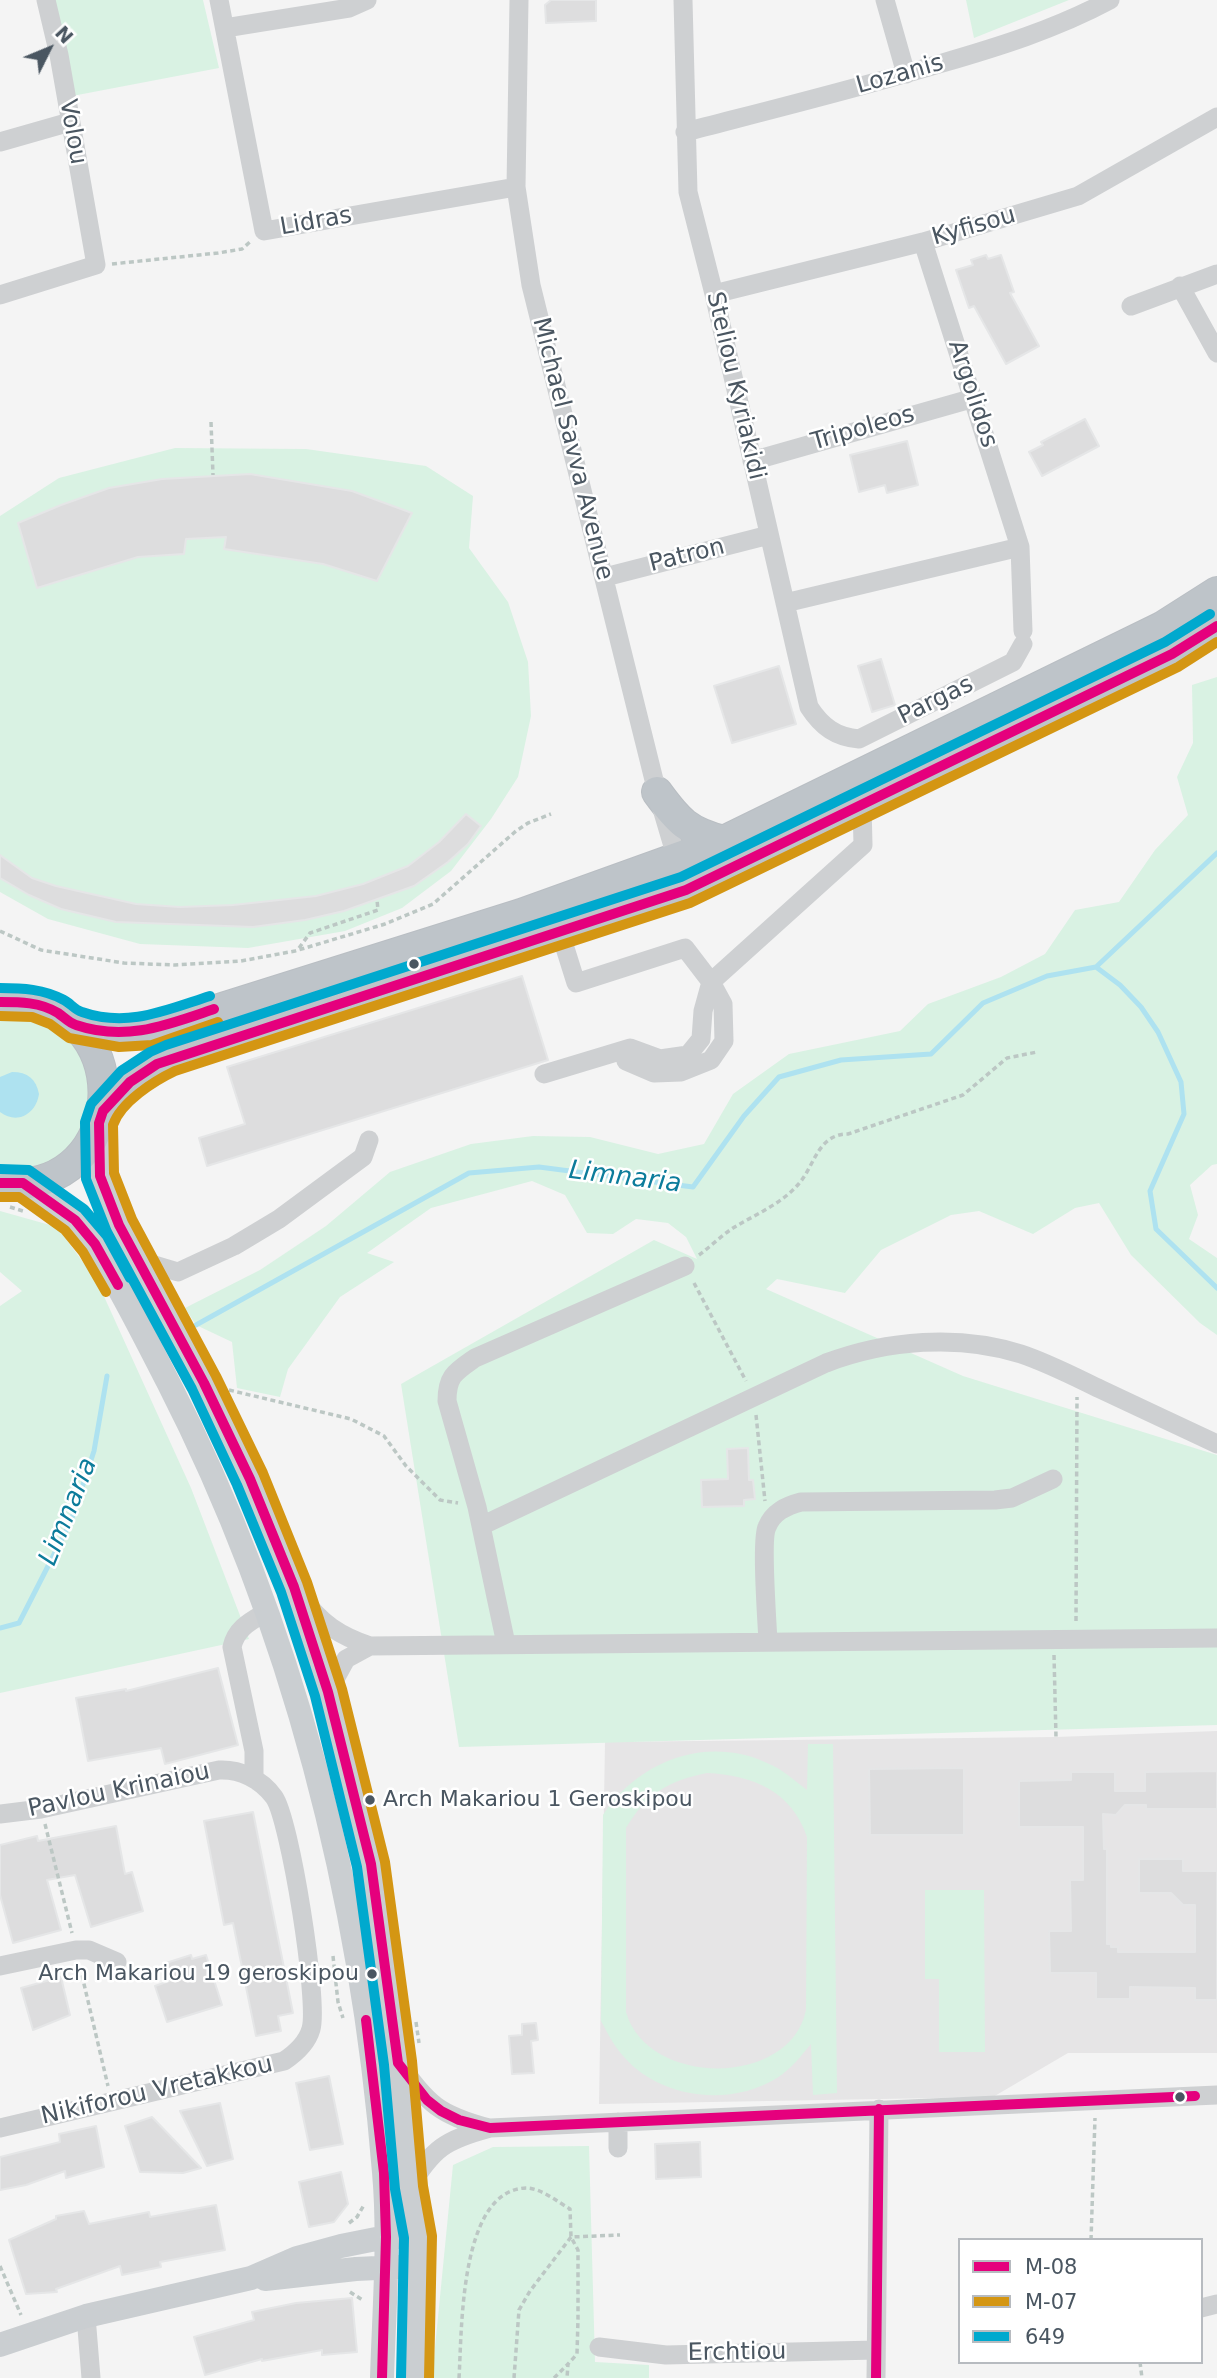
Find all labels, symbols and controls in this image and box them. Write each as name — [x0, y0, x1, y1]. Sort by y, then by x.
north arrow — [14, 14, 84, 84]
text: N — [51, 21, 78, 48]
street label: Lozanis — [853, 49, 947, 101]
street label: Volou — [52, 97, 92, 167]
street label: Kyfisou — [929, 201, 1019, 253]
street label: Lidras — [278, 202, 354, 242]
street label: Steliou Kyriakidi — [699, 289, 771, 483]
street label: Michael Savva Avenue — [525, 315, 619, 583]
street label: Argolidos — [941, 337, 1003, 451]
street label: Tripoleos — [808, 401, 918, 457]
street label: Patron — [646, 533, 728, 579]
street label: Pargas — [894, 671, 978, 731]
unlabelled marker — [407, 957, 421, 971]
water label: Limnaria — [567, 1156, 683, 1200]
water label: Limnaria — [33, 1454, 105, 1570]
street label: Pavlou Krinaiou — [25, 1758, 213, 1824]
place label: Arch Makariou 1 Geroskipou — [383, 1787, 693, 1813]
marker: Arch Makariou 1 Geroskipou — [363, 1793, 377, 1807]
place label: Arch Makariou 19 geroskipou — [38, 1961, 359, 1987]
marker: Arch Makariou 19 geroskipou — [365, 1967, 379, 1981]
street label: Nikiforou Vretakkou — [38, 2050, 276, 2132]
unlabelled marker — [1173, 2090, 1187, 2104]
legend — [958, 2238, 1203, 2364]
text: M-08 — [1025, 2255, 1077, 2279]
text: M-07 — [1025, 2290, 1077, 2314]
text: 649 — [1025, 2325, 1065, 2349]
street label: Erchtiou — [687, 2338, 787, 2368]

